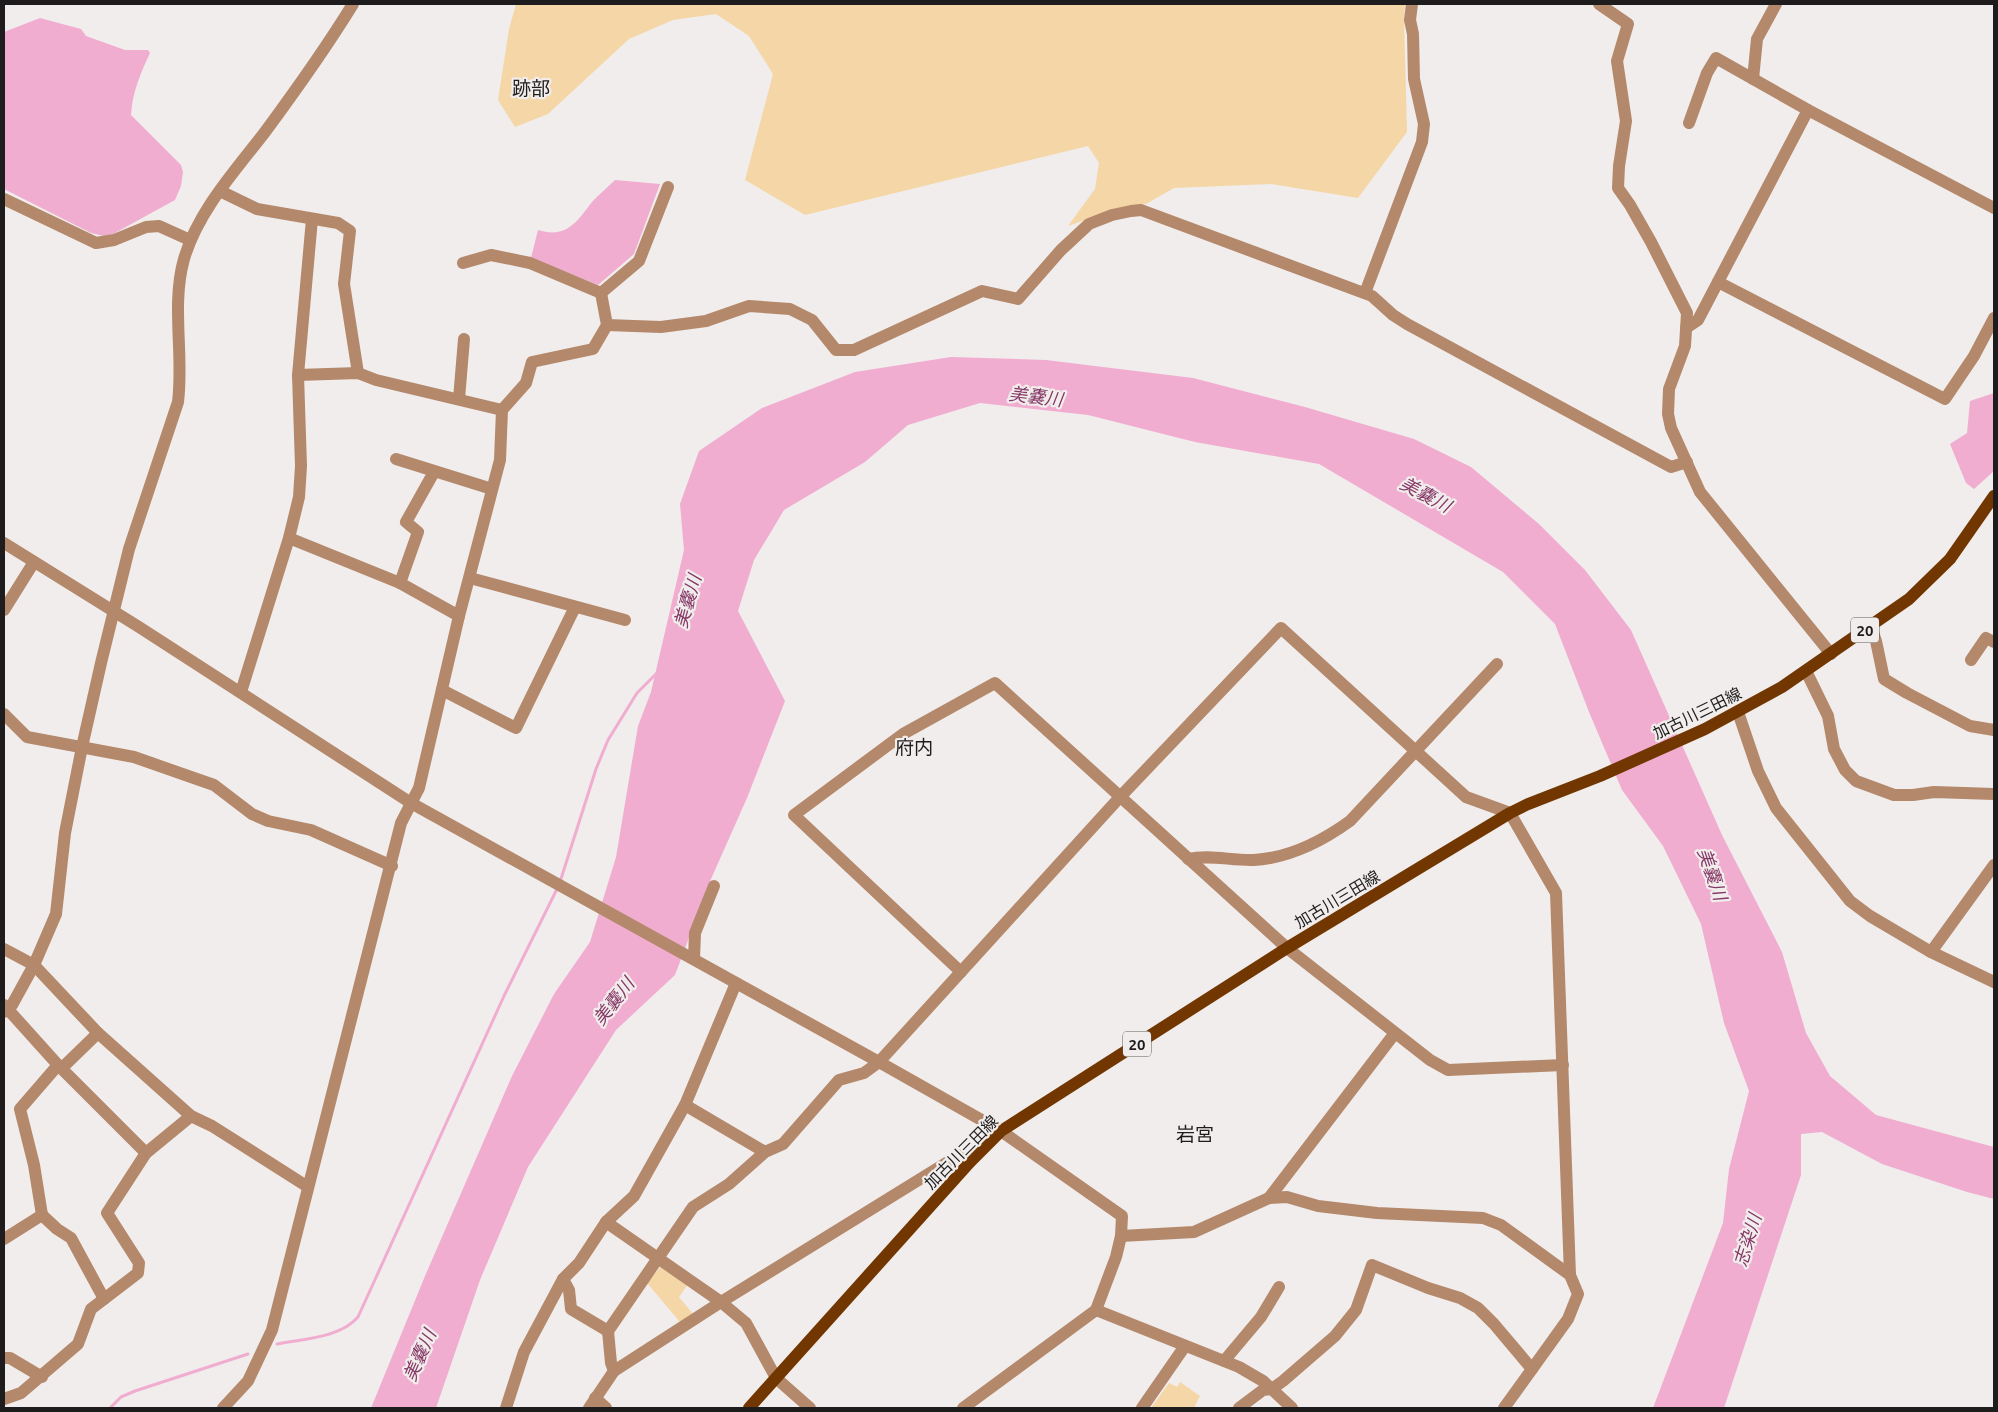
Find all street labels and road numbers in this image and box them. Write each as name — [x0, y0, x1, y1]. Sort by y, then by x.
road number: 20 — [1851, 618, 1879, 642]
street label: 加古川三田線 — [1650, 684, 1744, 742]
street label: 加古川三田線 — [1291, 867, 1383, 931]
road number: 20 — [1123, 1032, 1151, 1056]
street label: 加古川三田線 — [921, 1112, 1001, 1192]

